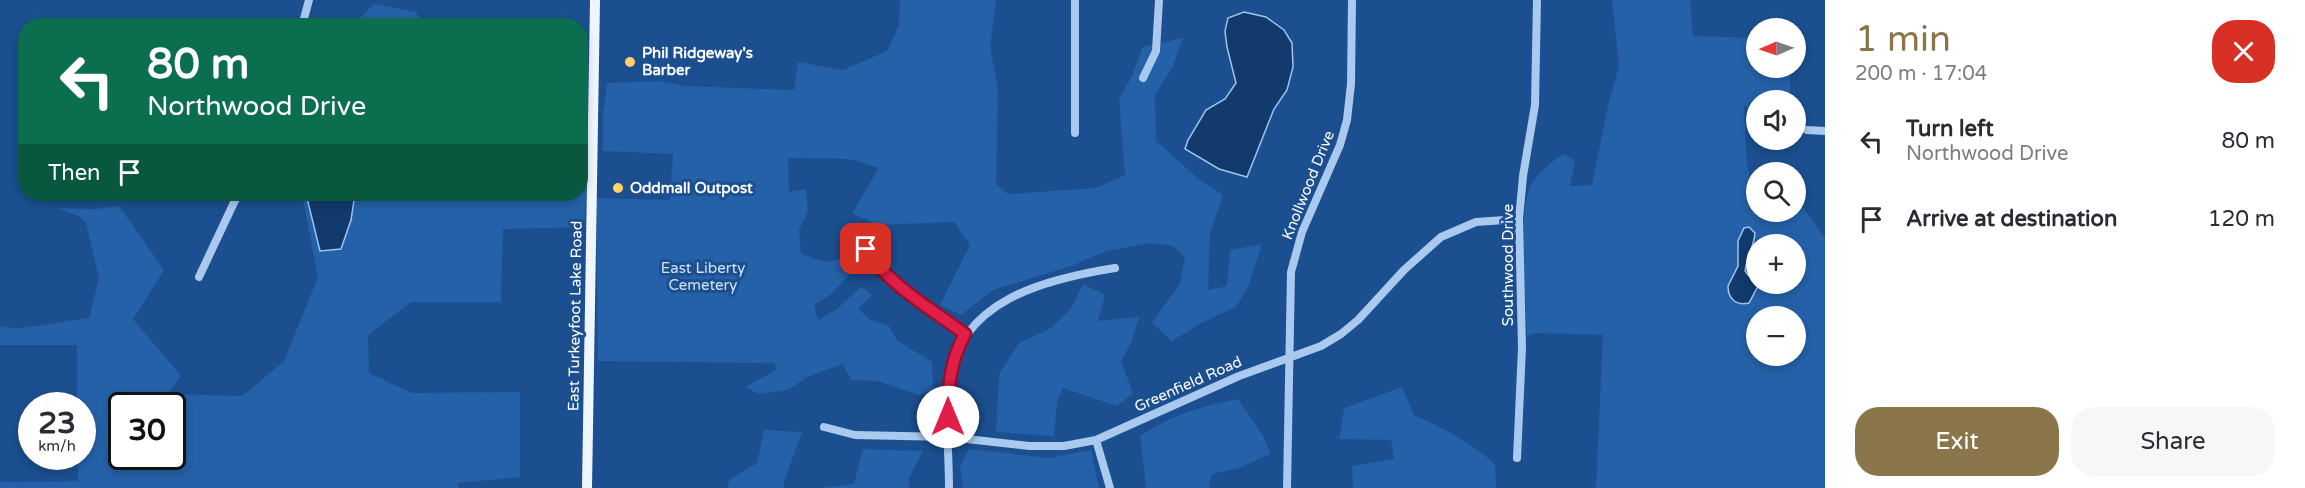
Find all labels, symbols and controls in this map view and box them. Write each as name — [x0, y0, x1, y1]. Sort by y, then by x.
north arrow — [1746, 18, 1806, 78]
map controls — [1746, 18, 1806, 366]
text: 1 min — [1855, 18, 1951, 61]
button: close — [2212, 20, 2275, 83]
text: 80 m — [147, 39, 249, 90]
icon: left — [48, 42, 126, 120]
place label: Phil Ridgeway's Barber — [642, 44, 753, 79]
marker: Phil Ridgeway's Barber — [623, 55, 637, 69]
text: 200 m · 17:04 — [1855, 62, 1987, 86]
text: Northwood Drive — [147, 90, 366, 123]
button: sound — [1746, 90, 1806, 150]
text: Turn left — [1906, 116, 1994, 142]
icon: left — [1855, 125, 1888, 158]
street label: Knollwood Drive — [1278, 128, 1338, 242]
text: 80 m — [2221, 128, 2275, 154]
text: Northwood Drive — [1906, 142, 2068, 166]
icon: arrive — [113, 156, 146, 189]
text: Then — [48, 160, 101, 186]
button: search — [1746, 162, 1806, 222]
place label: Oddmall Outpost — [630, 179, 753, 198]
marker: Oddmall Outpost — [611, 181, 625, 195]
icon: arrive — [1855, 203, 1888, 236]
street label: Southwood Drive — [1499, 204, 1517, 326]
text: Arrive at destination — [1906, 206, 2117, 232]
text: 120 m — [2208, 206, 2275, 232]
street label: East Turkeyfoot Lake Road — [564, 221, 586, 411]
pin — [840, 223, 891, 274]
icon: arrive — [849, 232, 882, 265]
button: + — [1746, 234, 1806, 294]
park label: East Liberty Cemetery — [661, 259, 745, 294]
button: − — [1746, 306, 1806, 366]
street label: Greenfield Road — [1132, 352, 1244, 416]
position arrow — [916, 385, 980, 449]
speed limit sign: 30 — [108, 392, 186, 470]
text: 23 — [38, 405, 76, 442]
button: Exit — [1855, 407, 2059, 476]
button: Share — [2071, 407, 2275, 476]
text: km/h — [38, 437, 76, 455]

